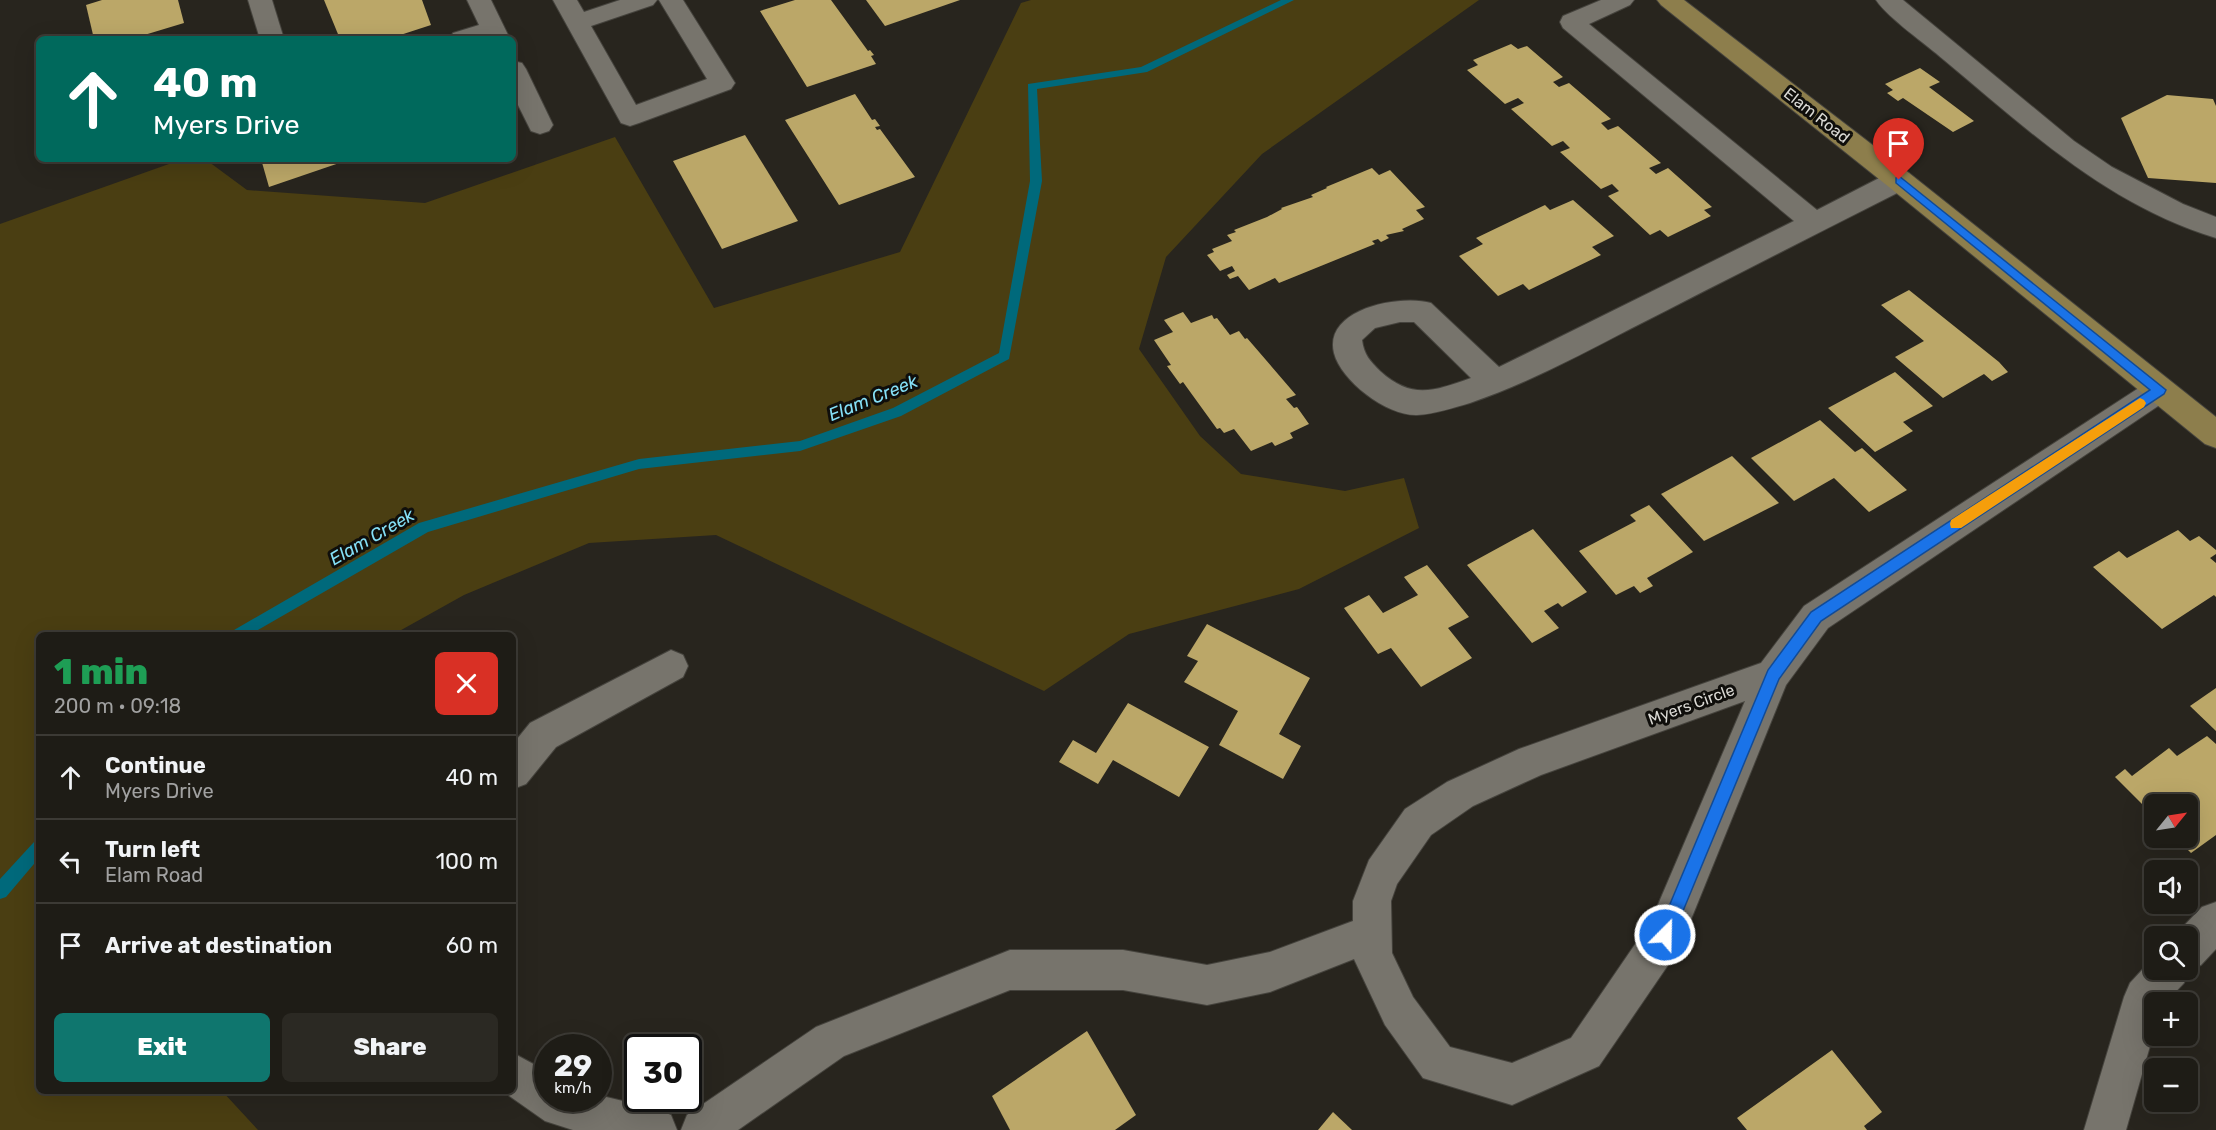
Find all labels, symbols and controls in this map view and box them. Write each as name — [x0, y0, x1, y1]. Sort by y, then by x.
text: 40 m — [153, 58, 258, 108]
icon: ahead — [54, 60, 132, 138]
street label: Elam Road — [1780, 84, 1853, 147]
text: Myers Drive — [153, 109, 300, 141]
pin — [1873, 118, 1924, 180]
icon: arrive — [1882, 127, 1915, 160]
water label: Elam Creek — [825, 370, 922, 426]
water label: Elam Creek — [326, 504, 419, 570]
text: 1 min — [54, 650, 148, 693]
button: close — [435, 652, 498, 715]
street label: Myers Circle — [1645, 680, 1737, 729]
text: 200 m · 09:18 — [54, 694, 181, 718]
text: Continue — [105, 752, 206, 779]
icon: ahead — [54, 761, 87, 794]
text: 40 m — [445, 764, 498, 791]
text: Myers Drive — [105, 779, 214, 803]
north arrow — [2144, 794, 2198, 848]
map controls — [2144, 794, 2198, 1112]
text: Turn left — [105, 836, 200, 863]
icon: left — [54, 845, 87, 878]
text: 100 m — [436, 848, 498, 875]
button: sound — [2144, 860, 2198, 914]
text: Elam Road — [105, 863, 203, 887]
position arrow — [1633, 903, 1697, 967]
button: search — [2144, 926, 2198, 980]
icon: arrive — [54, 929, 87, 962]
text: Arrive at destination — [105, 932, 332, 959]
text: 60 m — [446, 932, 498, 959]
button: + — [2144, 992, 2198, 1046]
button: Exit — [54, 1013, 270, 1082]
button: Share — [282, 1013, 498, 1082]
speed limit sign: 30 — [624, 1034, 702, 1112]
text: 29 — [554, 1048, 592, 1084]
button: − — [2144, 1058, 2198, 1112]
text: km/h — [554, 1079, 592, 1097]

